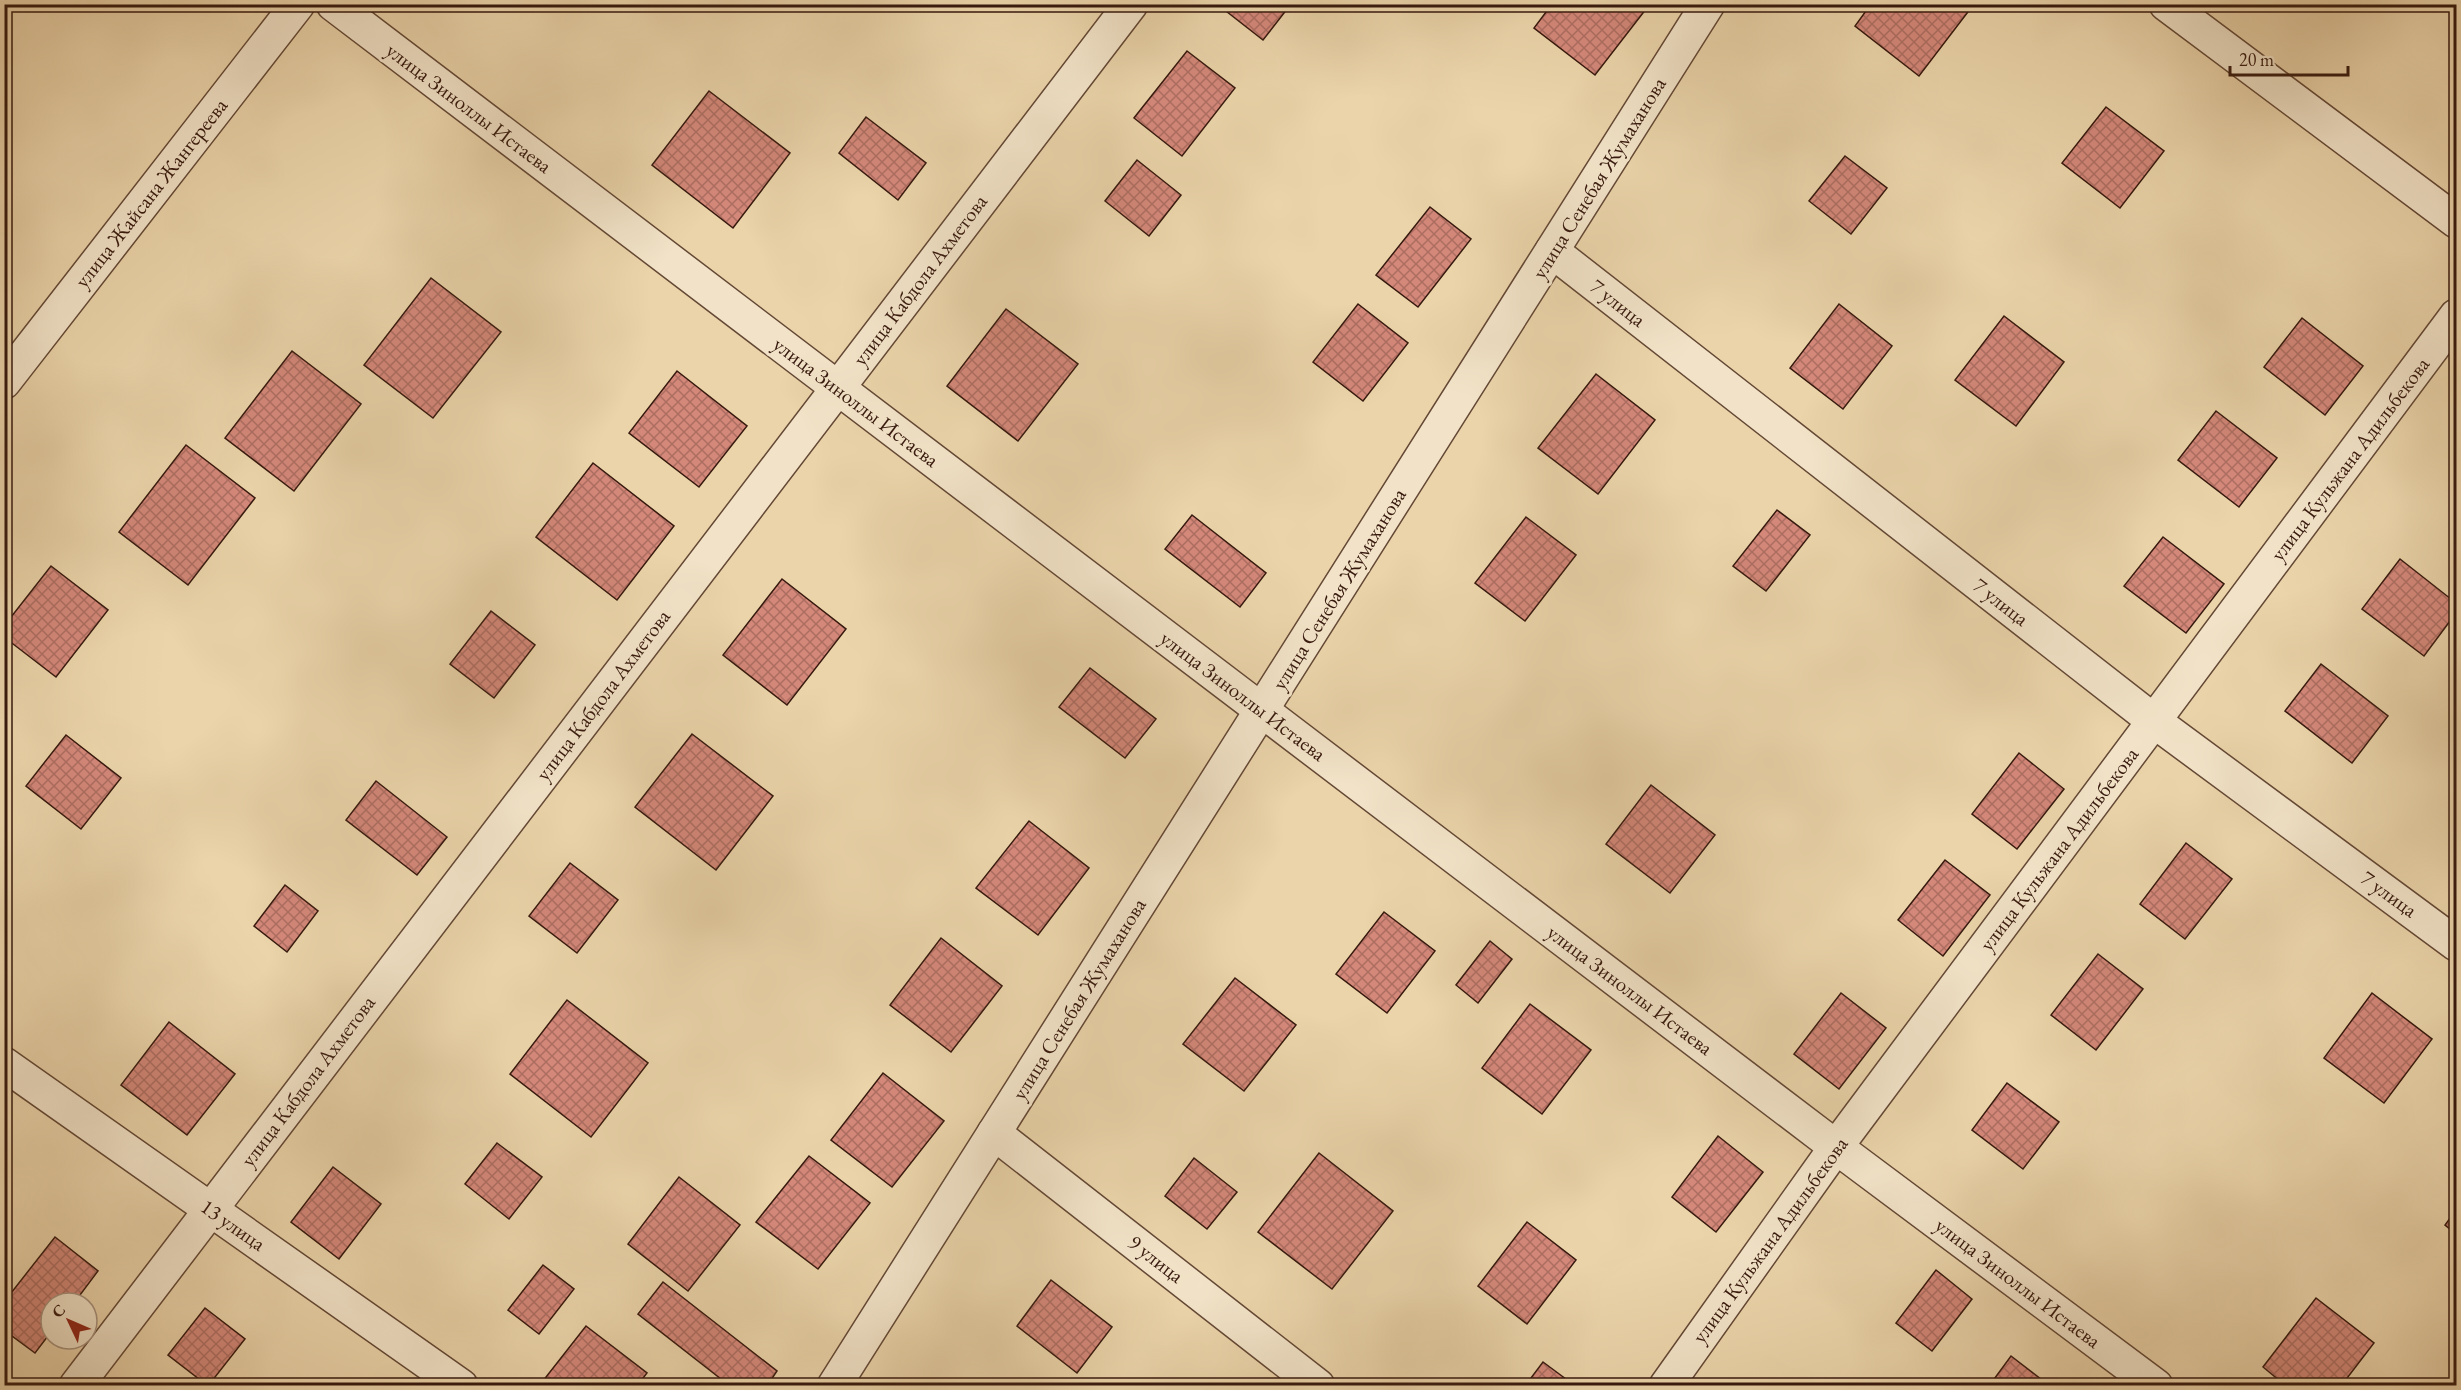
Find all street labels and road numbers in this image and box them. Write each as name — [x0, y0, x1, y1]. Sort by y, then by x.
street label: улица Зиноллы Истаева — [381, 36, 558, 179]
street label: улица Сенебая Жумаханова — [1525, 71, 1672, 284]
street label: улица Жайсана Жангереева — [68, 92, 233, 293]
street label: улица Кабдола Ахметова — [846, 188, 993, 371]
street label: 7 улица — [1585, 272, 1652, 333]
street label: улица Зиноллы Истаева — [768, 330, 945, 473]
street label: улица Кульжана Адильбекова — [2264, 351, 2436, 566]
street label: улица Сенебая Жумаханова — [1265, 482, 1412, 695]
street label: 7 улица — [1968, 571, 2035, 632]
street label: улица Кабдола Ахметова — [529, 603, 676, 786]
street label: улица Зиноллы Истаева — [1155, 624, 1332, 767]
street label: улица Кульжана Адильбекова — [1973, 741, 2145, 956]
street label: 7 улица — [2356, 864, 2423, 923]
street label: улица Сенебая Жумаханова — [1005, 892, 1152, 1105]
street label: улица Зиноллы Истаева — [1542, 918, 1719, 1061]
street label: улица Кабдола Ахметова — [234, 989, 381, 1172]
street label: улица Кульжана Адильбекова — [1686, 1131, 1854, 1348]
street label: 13 улица — [195, 1192, 272, 1257]
street label: улица Зиноллы Истаева — [1930, 1211, 2107, 1354]
street label: 9 улица — [1123, 1228, 1190, 1289]

